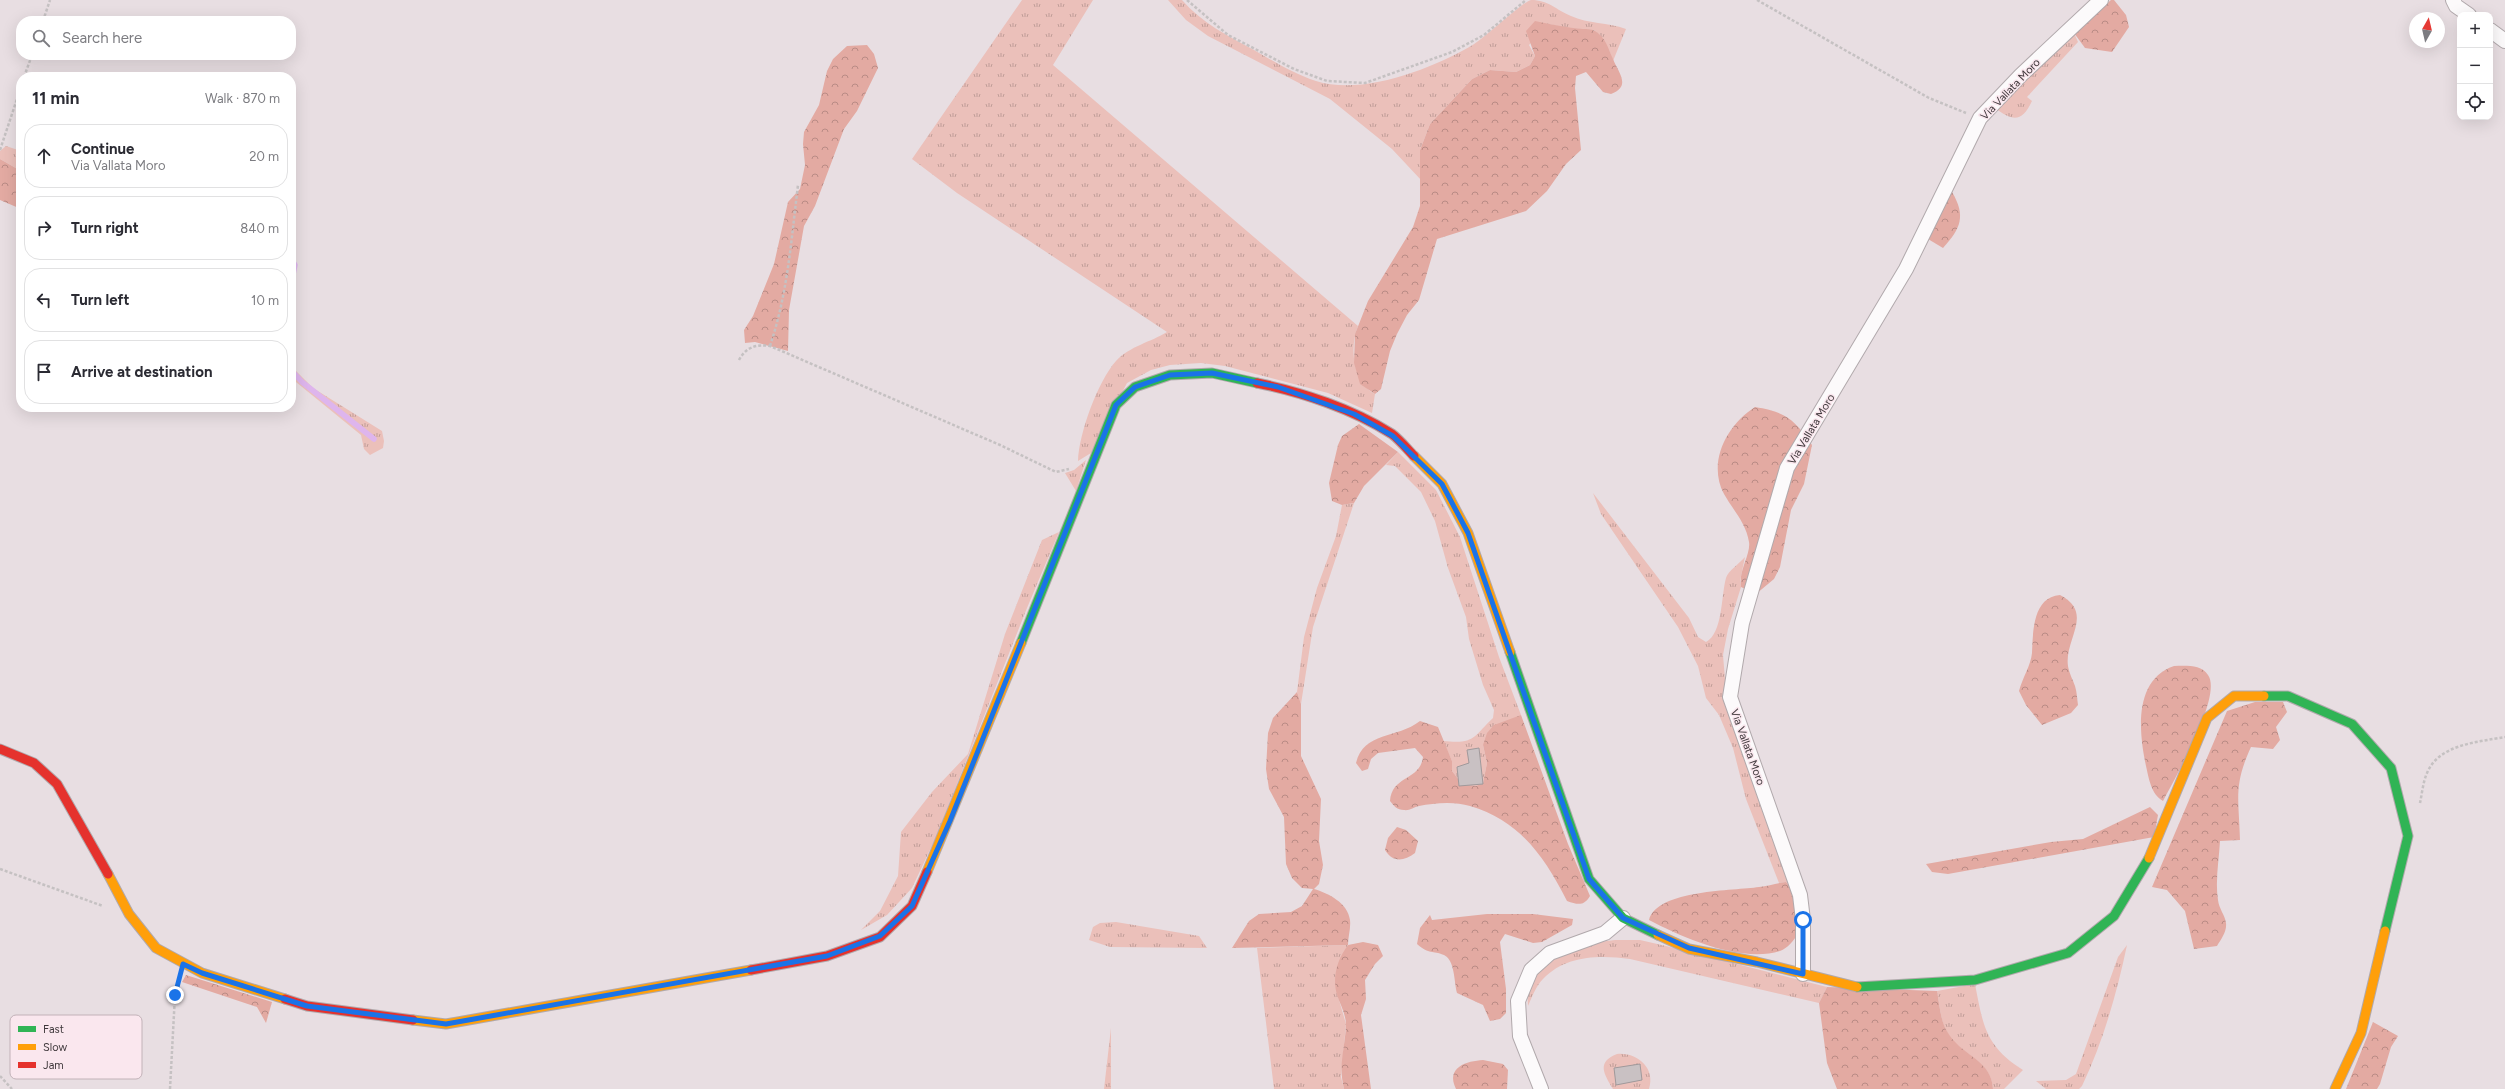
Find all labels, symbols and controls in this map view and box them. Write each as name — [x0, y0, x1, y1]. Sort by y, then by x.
north arrow — [2409, 12, 2445, 48]
map controls — [2457, 12, 2493, 120]
button: + — [2457, 12, 2493, 48]
search box — [16, 16, 296, 60]
icon: search — [30, 27, 52, 49]
text: Search here — [62, 29, 142, 47]
button: − — [2457, 48, 2493, 84]
street label: Via Vallata Moro — [1978, 56, 2043, 123]
button: locate — [2457, 84, 2493, 120]
text: 11 min — [32, 88, 79, 108]
text: Walk · 870 m — [205, 91, 280, 106]
text: Continue — [71, 140, 134, 158]
icon: ahead — [33, 145, 55, 167]
text: 20 m — [249, 149, 279, 164]
text: Via Vallata Moro — [71, 158, 166, 173]
icon: right — [33, 217, 55, 239]
text: Turn right — [71, 219, 139, 237]
text: 840 m — [240, 221, 279, 236]
icon: left — [33, 289, 55, 311]
text: Turn left — [71, 291, 129, 309]
text: 10 m — [251, 293, 279, 308]
icon: arrive — [33, 361, 55, 383]
text: Arrive at destination — [71, 363, 212, 381]
street label: Via Vallata Moro — [1785, 392, 1838, 467]
street label: Via Vallata Moro — [1728, 707, 1767, 787]
route start — [1794, 911, 1812, 929]
route end — [166, 986, 184, 1004]
legend — [10, 1015, 142, 1079]
text: Fast — [43, 1023, 64, 1036]
text: Slow — [43, 1041, 67, 1054]
text: Jam — [43, 1059, 64, 1072]

